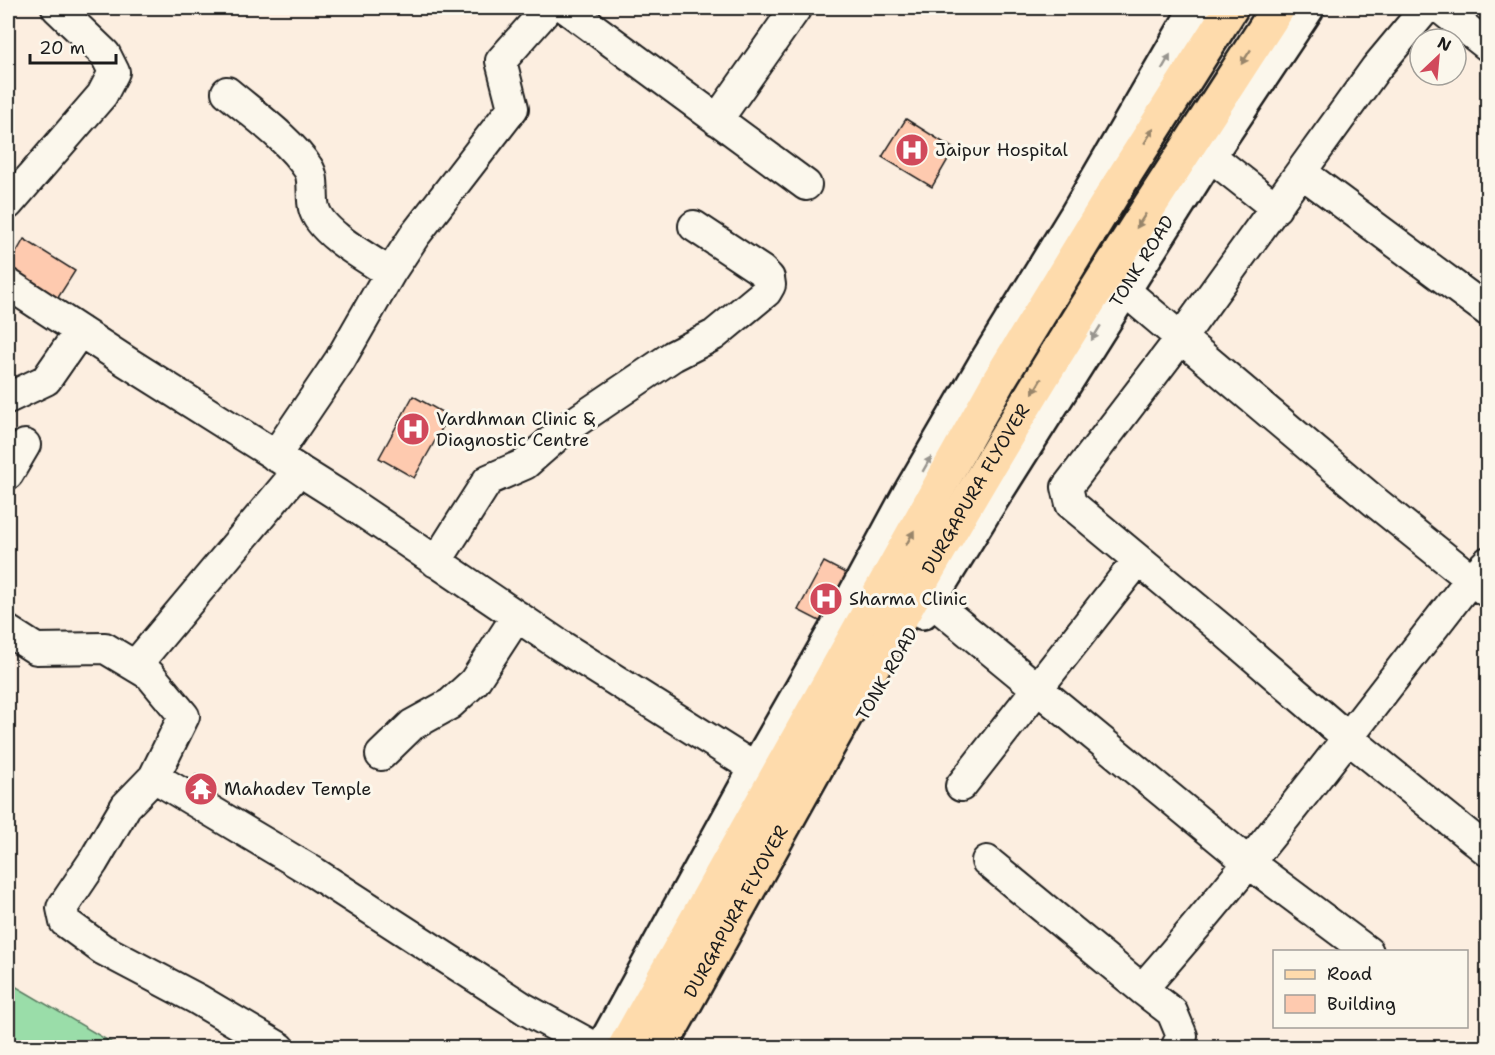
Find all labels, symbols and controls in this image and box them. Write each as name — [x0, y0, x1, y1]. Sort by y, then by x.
scale bar — [30, 27, 116, 65]
north arrow — [1408, 27, 1468, 87]
text: N — [1434, 32, 1455, 56]
text: 20 m — [39, 36, 85, 60]
one-way arrow — [1241, 48, 1252, 65]
one-way arrow — [1161, 53, 1171, 70]
one-way arrow — [1143, 129, 1155, 145]
hospital icon: Jaipur Hospital — [894, 132, 930, 168]
place label: Jaipur Hospital — [935, 138, 1069, 162]
street label: TONK ROAD — [1104, 211, 1180, 312]
one-way arrow — [1135, 212, 1146, 229]
one-way arrow — [1091, 325, 1102, 341]
one-way arrow — [1032, 378, 1042, 395]
street label: DURGAPURA FLYOVER — [916, 399, 1035, 578]
place label: Vardhman Clinic & Diagnostic Centre — [436, 407, 595, 452]
hospital icon: Vardhman Clinic & Diagnostic Centre — [395, 411, 431, 447]
one-way arrow — [921, 456, 932, 472]
one-way arrow — [905, 530, 915, 547]
hospital icon: Sharma Clinic — [808, 581, 844, 617]
place label: Sharma Clinic — [849, 587, 967, 611]
street label: TONK ROAD — [851, 623, 923, 725]
temple icon: Mahadev Temple — [183, 771, 219, 807]
place label: Mahadev Temple — [224, 777, 372, 801]
street label: DURGAPURA FLYOVER — [678, 821, 793, 1002]
legend — [1273, 950, 1468, 1028]
text: Road — [1327, 962, 1372, 986]
text: Building — [1327, 992, 1396, 1016]

